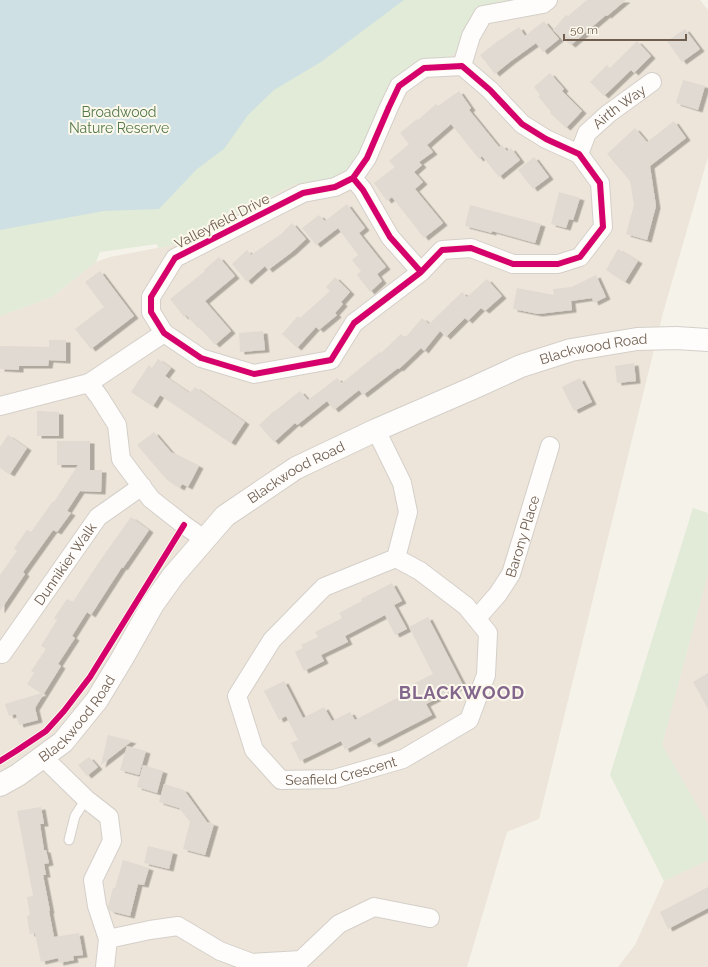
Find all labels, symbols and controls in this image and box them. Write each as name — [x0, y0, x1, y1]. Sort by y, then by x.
scale bar — [564, 16, 686, 42]
text: 50 m — [570, 23, 598, 37]
street label: Airth Way — [589, 81, 649, 132]
park label: Broadwood Nature Reserve — [69, 104, 169, 136]
street label: Valleyfield Drive — [172, 190, 272, 252]
street label: Blackwood Road — [538, 331, 647, 368]
street label: Blackwood Road — [244, 438, 347, 507]
street label: Barony Place — [502, 494, 542, 579]
street label: Dunnikier Walk — [31, 519, 100, 608]
street label: Blackwood Road — [36, 672, 118, 765]
district label: BLACKWOOD — [399, 682, 525, 703]
street label: Seafield Crescent — [285, 753, 399, 788]

